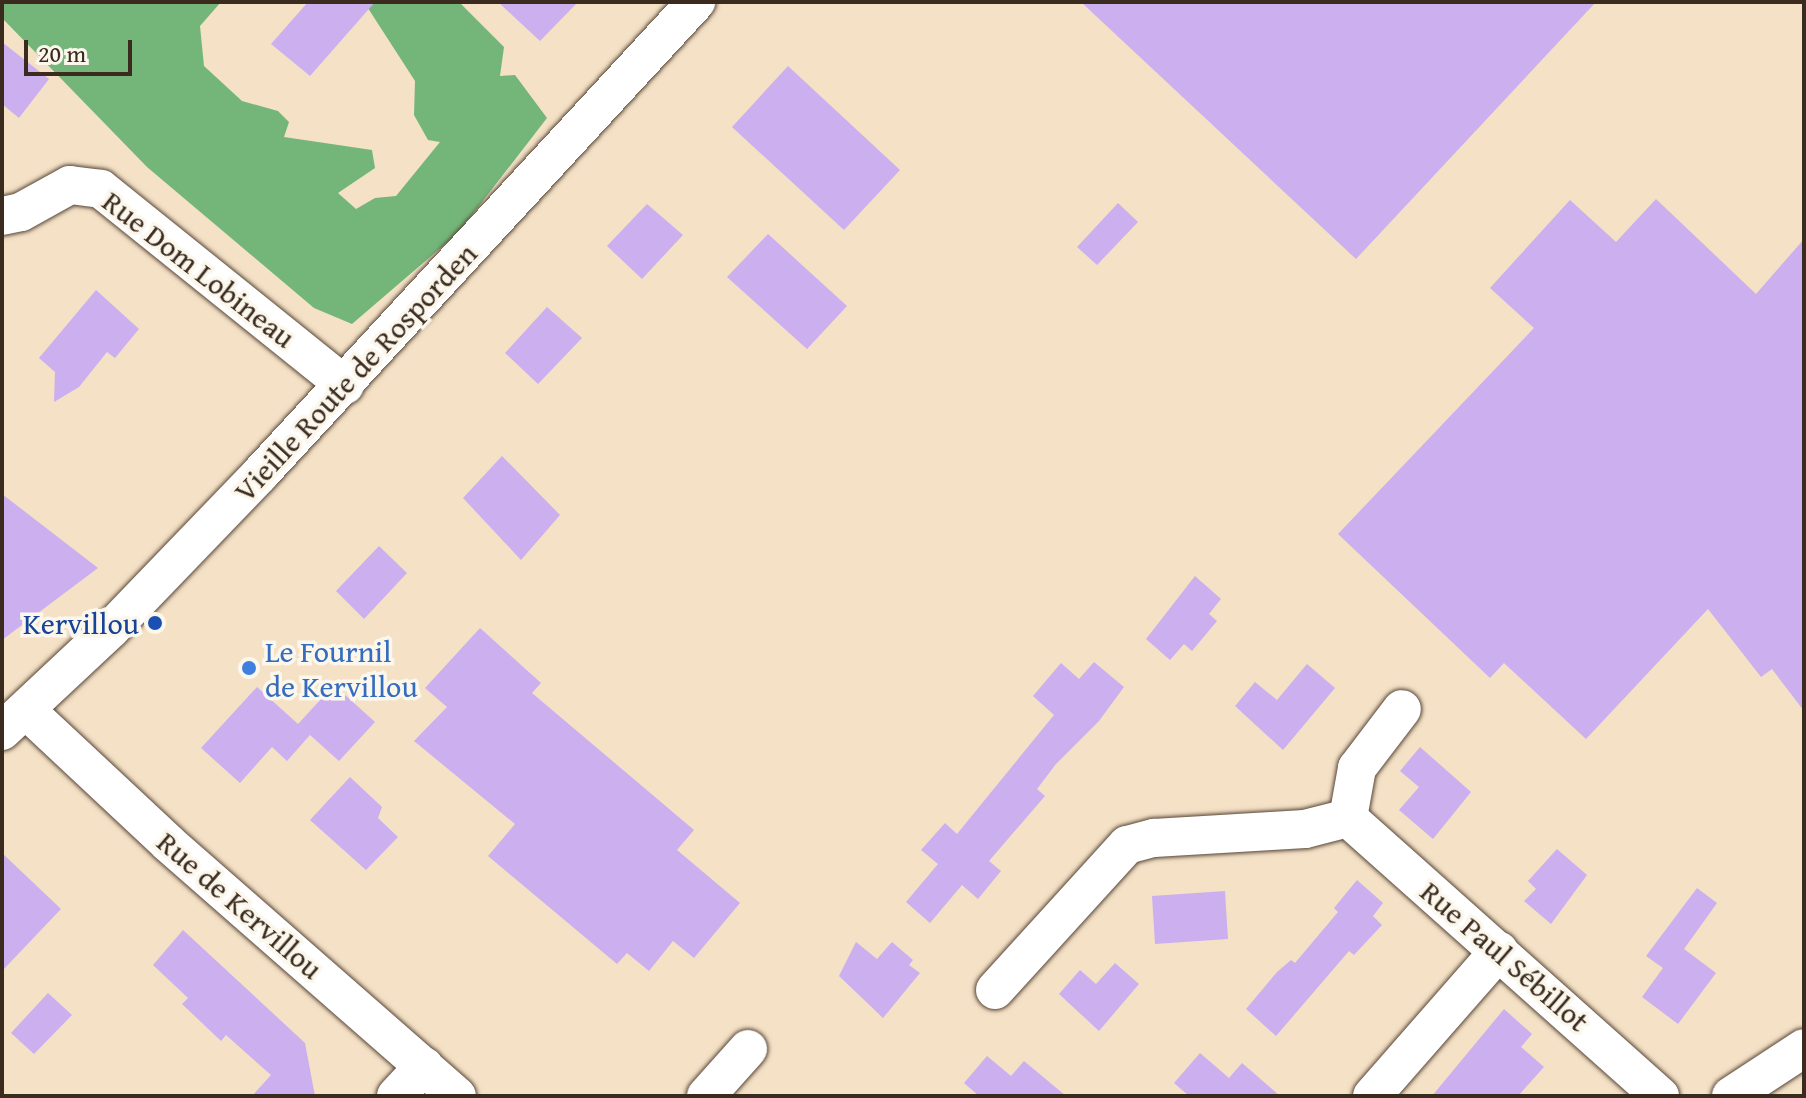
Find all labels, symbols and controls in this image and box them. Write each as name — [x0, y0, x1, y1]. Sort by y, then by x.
scale bar — [28, 24, 136, 74]
text: 20 m — [38, 36, 86, 71]
street label: Rue Dom Lobineau — [96, 183, 302, 355]
street label: Vieille Route de Rosporden — [226, 235, 484, 509]
place label: Kervillou — [23, 605, 139, 641]
marker: Kervillou — [146, 614, 164, 632]
place label: Le Fournil de Kervillou — [265, 633, 418, 704]
marker: Le Fournil de Kervillou — [240, 659, 258, 677]
street label: Rue de Kervillou — [150, 824, 330, 986]
street label: Rue Paul Sébillot — [1414, 873, 1596, 1039]

